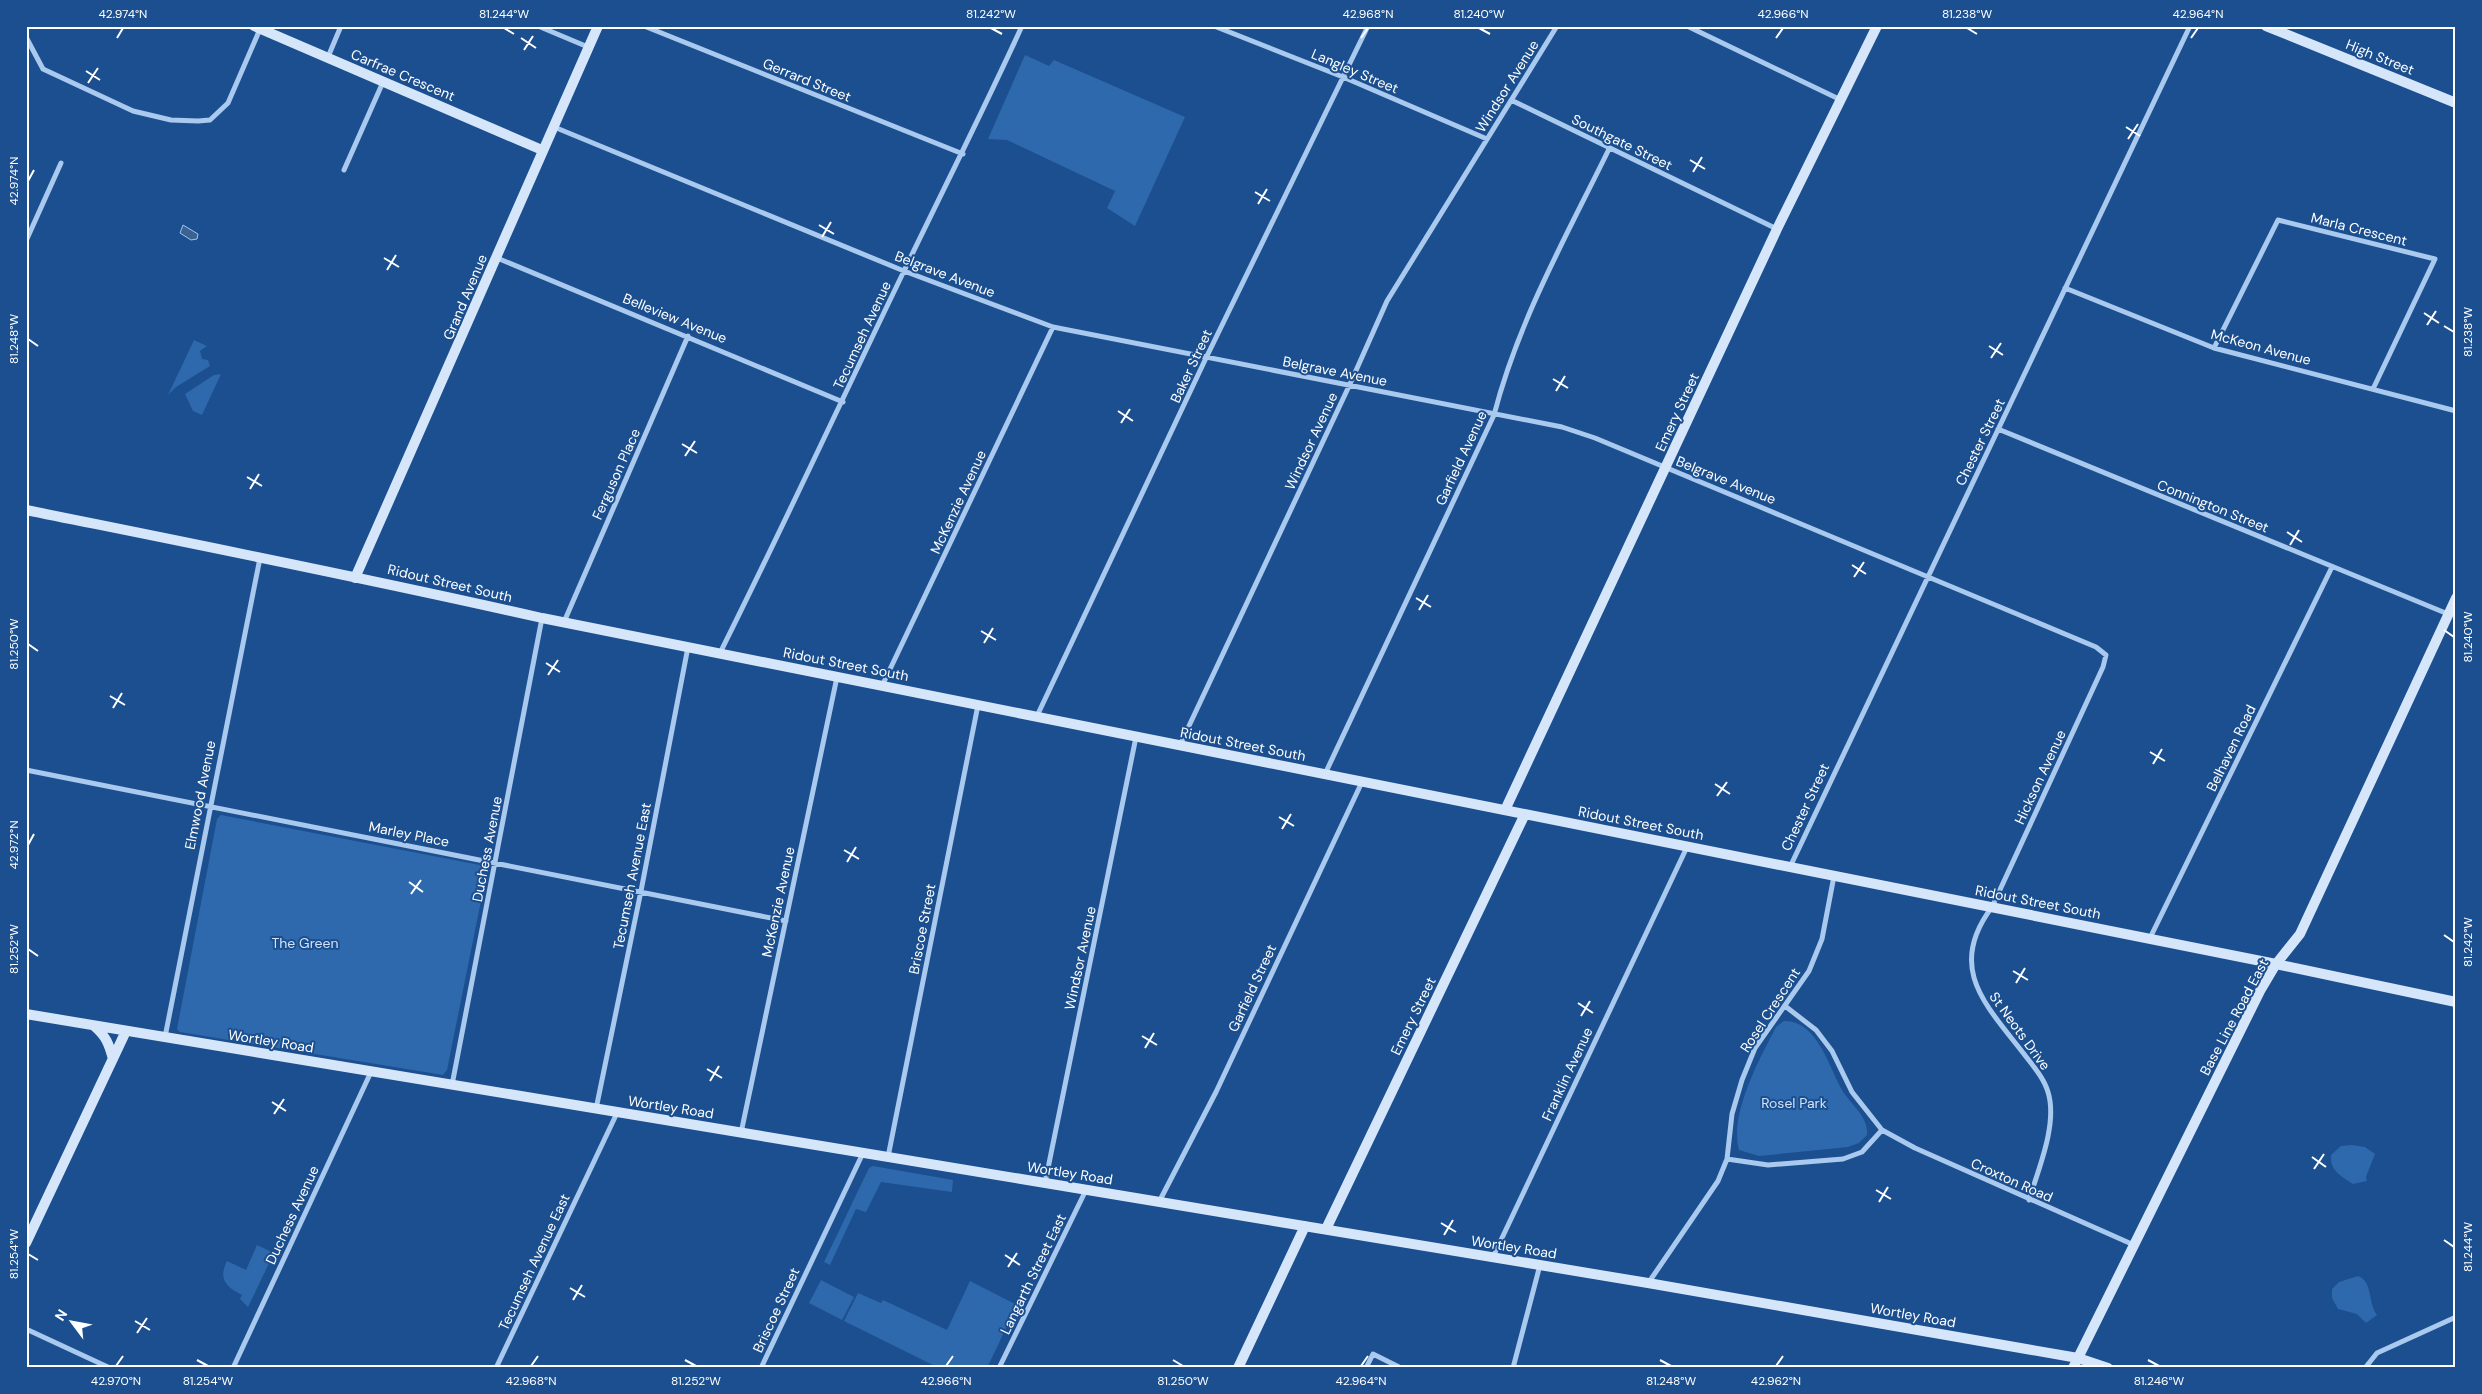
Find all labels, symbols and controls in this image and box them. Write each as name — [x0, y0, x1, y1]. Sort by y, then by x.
text: 42.974°N — [99, 6, 147, 22]
text: 81.244°W — [479, 6, 529, 22]
text: 81.242°W — [966, 6, 1016, 22]
text: 42.968°N — [1343, 6, 1394, 22]
text: 81.240°W — [1453, 6, 1505, 22]
text: 42.966°N — [1757, 6, 1809, 22]
text: 81.238°W — [1942, 6, 1992, 22]
text: 42.964°N — [2173, 6, 2223, 22]
street label: High Street — [2343, 35, 2417, 79]
street label: Windsor Avenue — [1471, 36, 1543, 136]
street label: Carfrae Crescent — [348, 45, 458, 105]
street label: Langley Street — [1309, 45, 1401, 97]
street label: Gerrard Street — [760, 54, 854, 106]
street label: Southgate Street — [1569, 110, 1675, 174]
text: 42.974°N — [6, 157, 22, 205]
street label: Marla Crescent — [2309, 208, 2409, 250]
street label: Belgrave Avenue — [892, 247, 998, 301]
street label: Grand Avenue — [439, 251, 491, 343]
street label: Tecumseh Avenue — [829, 278, 895, 392]
street label: Belleview Avenue — [620, 289, 730, 347]
text: 81.238°W — [2460, 307, 2476, 357]
text: 81.248°W — [6, 314, 22, 364]
street label: McKeon Avenue — [2209, 325, 2313, 369]
street label: Baker Street — [1166, 326, 1216, 406]
street label: Belgrave Avenue — [1281, 352, 1389, 390]
street label: Emery Street — [1651, 370, 1703, 454]
street label: Windsor Avenue — [1281, 389, 1341, 493]
street label: Chester Street — [1951, 396, 2009, 488]
street label: Garfield Avenue — [1431, 408, 1491, 508]
street label: Ferguson Place — [588, 426, 644, 522]
street label: McKenzie Avenue — [926, 447, 990, 557]
street label: Belgrave Avenue — [1673, 452, 1779, 508]
street label: Connington Street — [2155, 475, 2271, 537]
street label: Ridout Street South — [386, 560, 514, 606]
text: 81.240°W — [2460, 611, 2476, 663]
text: 81.250°W — [6, 618, 22, 670]
street label: Ridout Street South — [782, 643, 910, 685]
street label: Belhaven Road — [2202, 702, 2260, 794]
street label: Ridout Street South — [1179, 723, 1307, 765]
street label: Hickson Avenue — [2010, 727, 2070, 827]
street label: Elmwood Avenue — [181, 739, 219, 851]
street label: Chester Street — [1777, 760, 1833, 854]
street label: Duchess Avenue — [468, 795, 506, 903]
street label: Tecumseh Avenue East — [609, 801, 655, 951]
street label: Ridout Street South — [1577, 802, 1705, 844]
street label: Marley Place — [367, 817, 451, 851]
text: 42.972°N — [6, 821, 22, 869]
street label: McKenzie Avenue — [758, 845, 799, 959]
street label: Ridout Street South — [1974, 881, 2102, 923]
street label: Briscoe Street — [904, 882, 940, 976]
street label: Windsor Avenue — [1060, 904, 1100, 1011]
text: 81.242°W — [2460, 917, 2476, 967]
text: 81.252°W — [6, 924, 22, 974]
park label: The Green — [271, 934, 339, 952]
street label: Garfield Street — [1224, 941, 1280, 1035]
street label: Base Line Road East — [2196, 956, 2272, 1078]
street label: Rosel Crescent — [1736, 964, 1804, 1056]
street label: Emery Street — [1386, 974, 1440, 1058]
street label: St Neots Drive — [1986, 988, 2054, 1074]
street label: Franklin Avenue — [1537, 1024, 1597, 1124]
street label: Wortley Road — [227, 1025, 315, 1057]
street label: Wortley Road — [627, 1091, 715, 1123]
park label: Rosel Park — [1761, 1094, 1827, 1112]
street label: Croxton Road — [1968, 1154, 2056, 1206]
street label: Wortley Road — [1026, 1157, 1114, 1189]
street label: Duchess Avenue — [261, 1163, 323, 1267]
street label: Tecumseh Avenue East — [494, 1191, 574, 1333]
street label: Langarth Street East — [996, 1211, 1070, 1337]
text: 81.244°W — [2460, 1222, 2476, 1272]
text: 81.254°W — [6, 1228, 22, 1279]
street label: Wortley Road — [1470, 1231, 1558, 1263]
street label: Briscoe Street — [748, 1265, 804, 1355]
north arrow — [48, 1296, 98, 1346]
street label: Wortley Road — [1869, 1299, 1957, 1331]
text: N — [51, 1306, 71, 1324]
text: 42.970°N — [91, 1373, 141, 1389]
text: 81.254°W — [183, 1373, 234, 1389]
text: 42.968°N — [506, 1373, 557, 1389]
text: 81.252°W — [671, 1373, 721, 1389]
text: 42.966°N — [920, 1373, 972, 1389]
text: 81.250°W — [1157, 1373, 1209, 1389]
text: 42.964°N — [1336, 1373, 1386, 1389]
text: 81.248°W — [1646, 1373, 1696, 1389]
text: 42.962°N — [1751, 1373, 1801, 1389]
text: 81.246°W — [2134, 1373, 2185, 1389]

